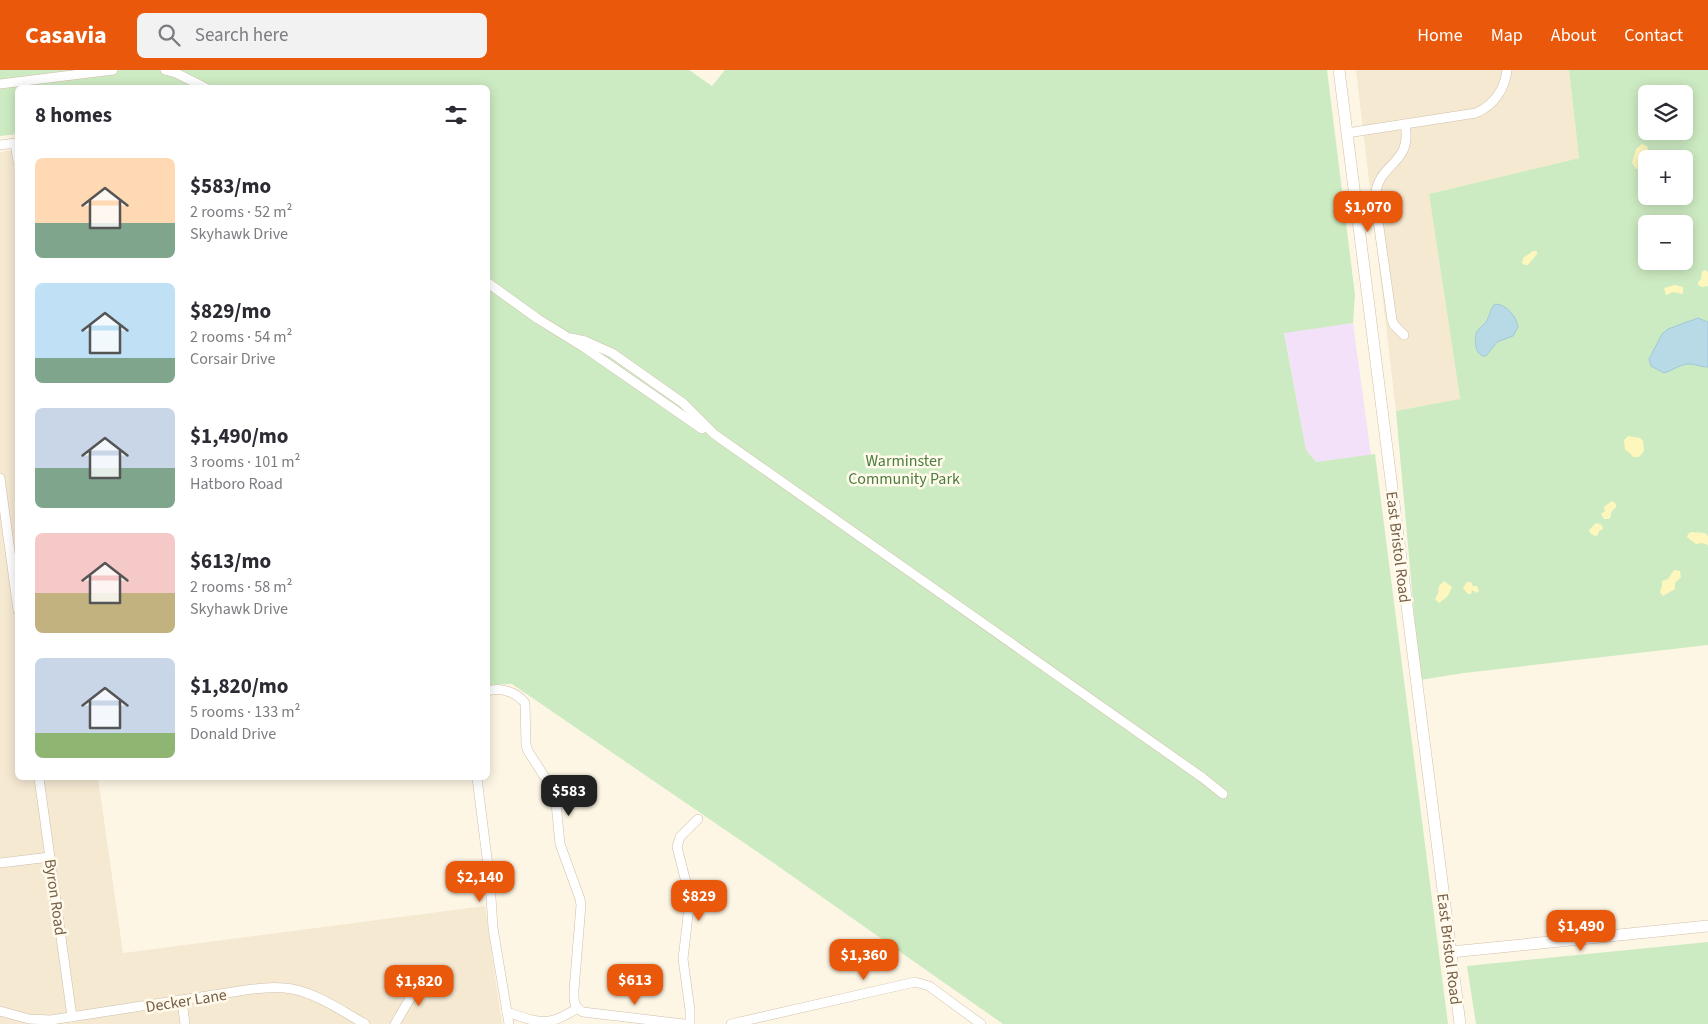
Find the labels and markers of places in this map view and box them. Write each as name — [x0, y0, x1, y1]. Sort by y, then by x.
pin: $1,070 — [1327, 190, 1409, 233]
pin: $583 — [539, 774, 599, 817]
pin: $2,140 — [439, 860, 521, 903]
pin: $829 — [669, 880, 729, 922]
pin: $1,490 — [1540, 910, 1622, 952]
pin: $1,360 — [823, 938, 905, 981]
pin: $1,820 — [378, 964, 460, 1007]
pin: $613 — [605, 964, 665, 1006]

